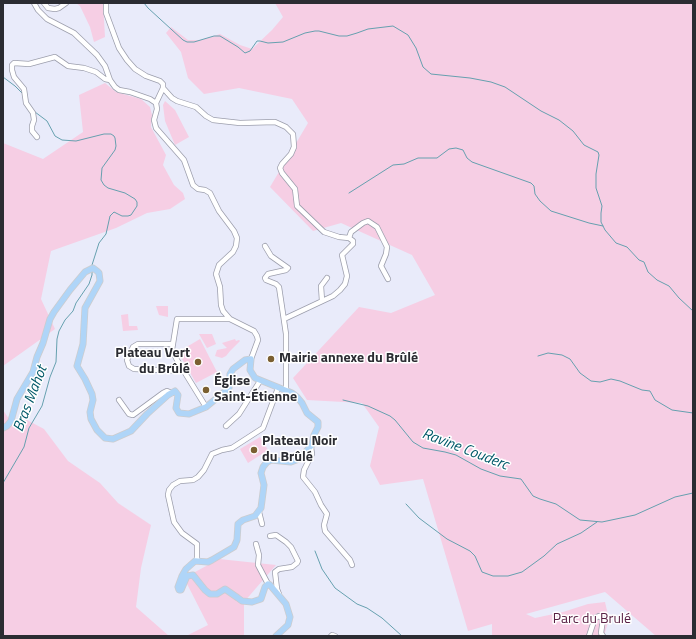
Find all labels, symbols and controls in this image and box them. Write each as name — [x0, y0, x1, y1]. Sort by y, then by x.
place label: Plateau Vert du Brûlé — [115, 346, 190, 378]
place label: Mairie annexe du Brûlé — [279, 351, 418, 367]
marker: Mairie annexe du Brûlé — [266, 354, 276, 364]
marker: Plateau Vert du Brûlé — [193, 357, 203, 367]
water label: Bras Mahot — [10, 363, 52, 435]
place label: Église Saint-Étienne — [214, 374, 297, 406]
marker: Église Saint-Étienne — [201, 385, 211, 395]
water label: Ravine Couderc — [419, 425, 511, 475]
place label: Plateau Noir du Brûlé — [262, 434, 337, 466]
marker: Plateau Noir du Brûlé — [249, 445, 259, 455]
park label: Parc du Brulé — [553, 612, 631, 628]

